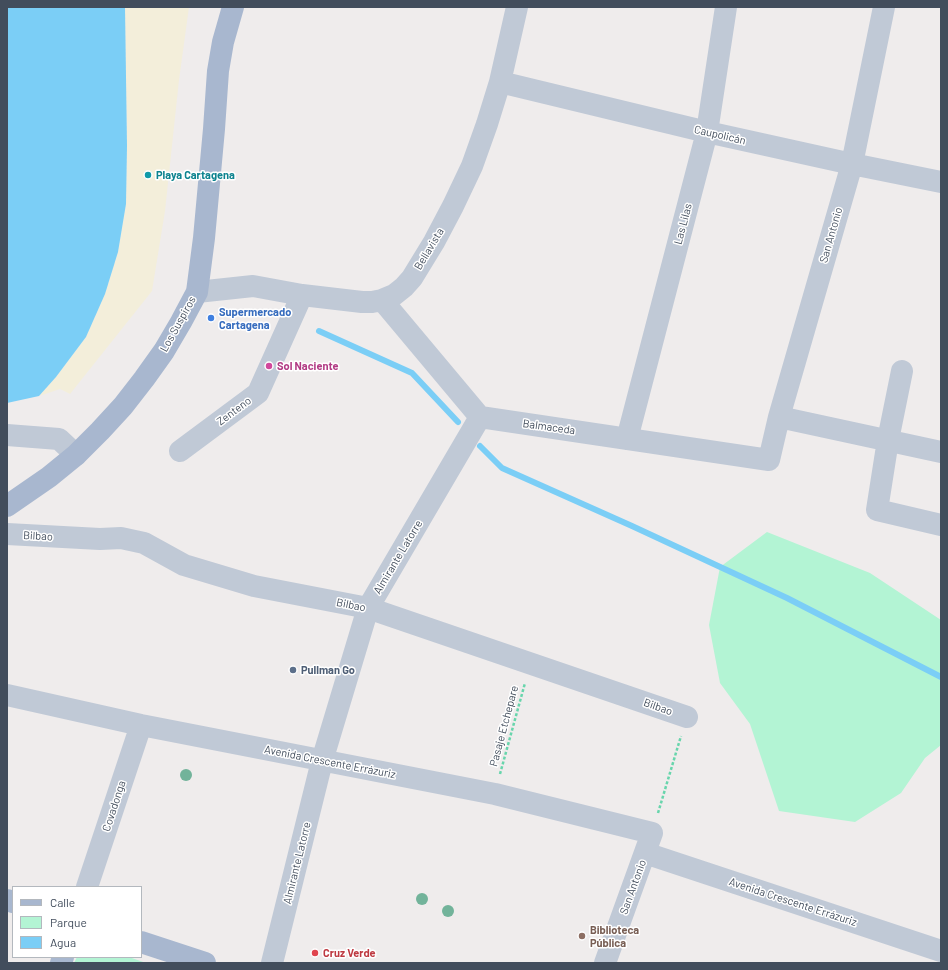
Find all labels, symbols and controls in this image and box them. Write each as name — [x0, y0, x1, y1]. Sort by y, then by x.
street label: Caupolicán — [693, 123, 747, 147]
place label: Playa Cartagena — [156, 168, 235, 182]
marker: Playa Cartagena — [143, 170, 153, 180]
street label: Las Lilas — [671, 202, 695, 246]
street label: San Antonio — [817, 206, 845, 264]
street label: Bellavista — [411, 226, 447, 272]
street label: Los Suspiros — [157, 294, 199, 354]
place label: Supermercado Cartagena — [219, 305, 291, 331]
marker: Supermercado Cartagena — [206, 313, 216, 323]
place label: Sol Naciente — [277, 359, 339, 373]
marker: Sol Naciente — [264, 361, 274, 371]
street label: Zenteno — [214, 394, 254, 428]
street label: Balmaceda — [522, 417, 576, 437]
street label: Almirante Latorre — [371, 518, 425, 596]
street label: Bilbao — [23, 529, 53, 543]
street label: Bilbao — [335, 596, 367, 614]
place label: Pullman Go — [301, 663, 355, 677]
marker: Pullman Go — [288, 665, 298, 675]
street label: Pasaje Etchepare — [487, 684, 521, 768]
street label: Bilbao — [642, 696, 674, 718]
street label: Avenida Crescente Errázuriz — [263, 743, 397, 781]
street label: Covadonga — [100, 779, 128, 833]
street label: Almirante Latorre — [280, 821, 314, 905]
street label: San Antonio — [617, 858, 649, 916]
street label: Avenida Crescente Errázuriz — [727, 875, 859, 929]
legend — [12, 886, 142, 958]
text: Calle — [50, 895, 75, 909]
text: Parque — [50, 915, 87, 929]
place label: Biblioteca Pública — [590, 923, 639, 949]
marker: Biblioteca Pública — [577, 931, 587, 941]
text: Agua — [50, 935, 76, 949]
place label: Cruz Verde — [323, 946, 376, 960]
marker: Cruz Verde — [310, 948, 320, 958]

